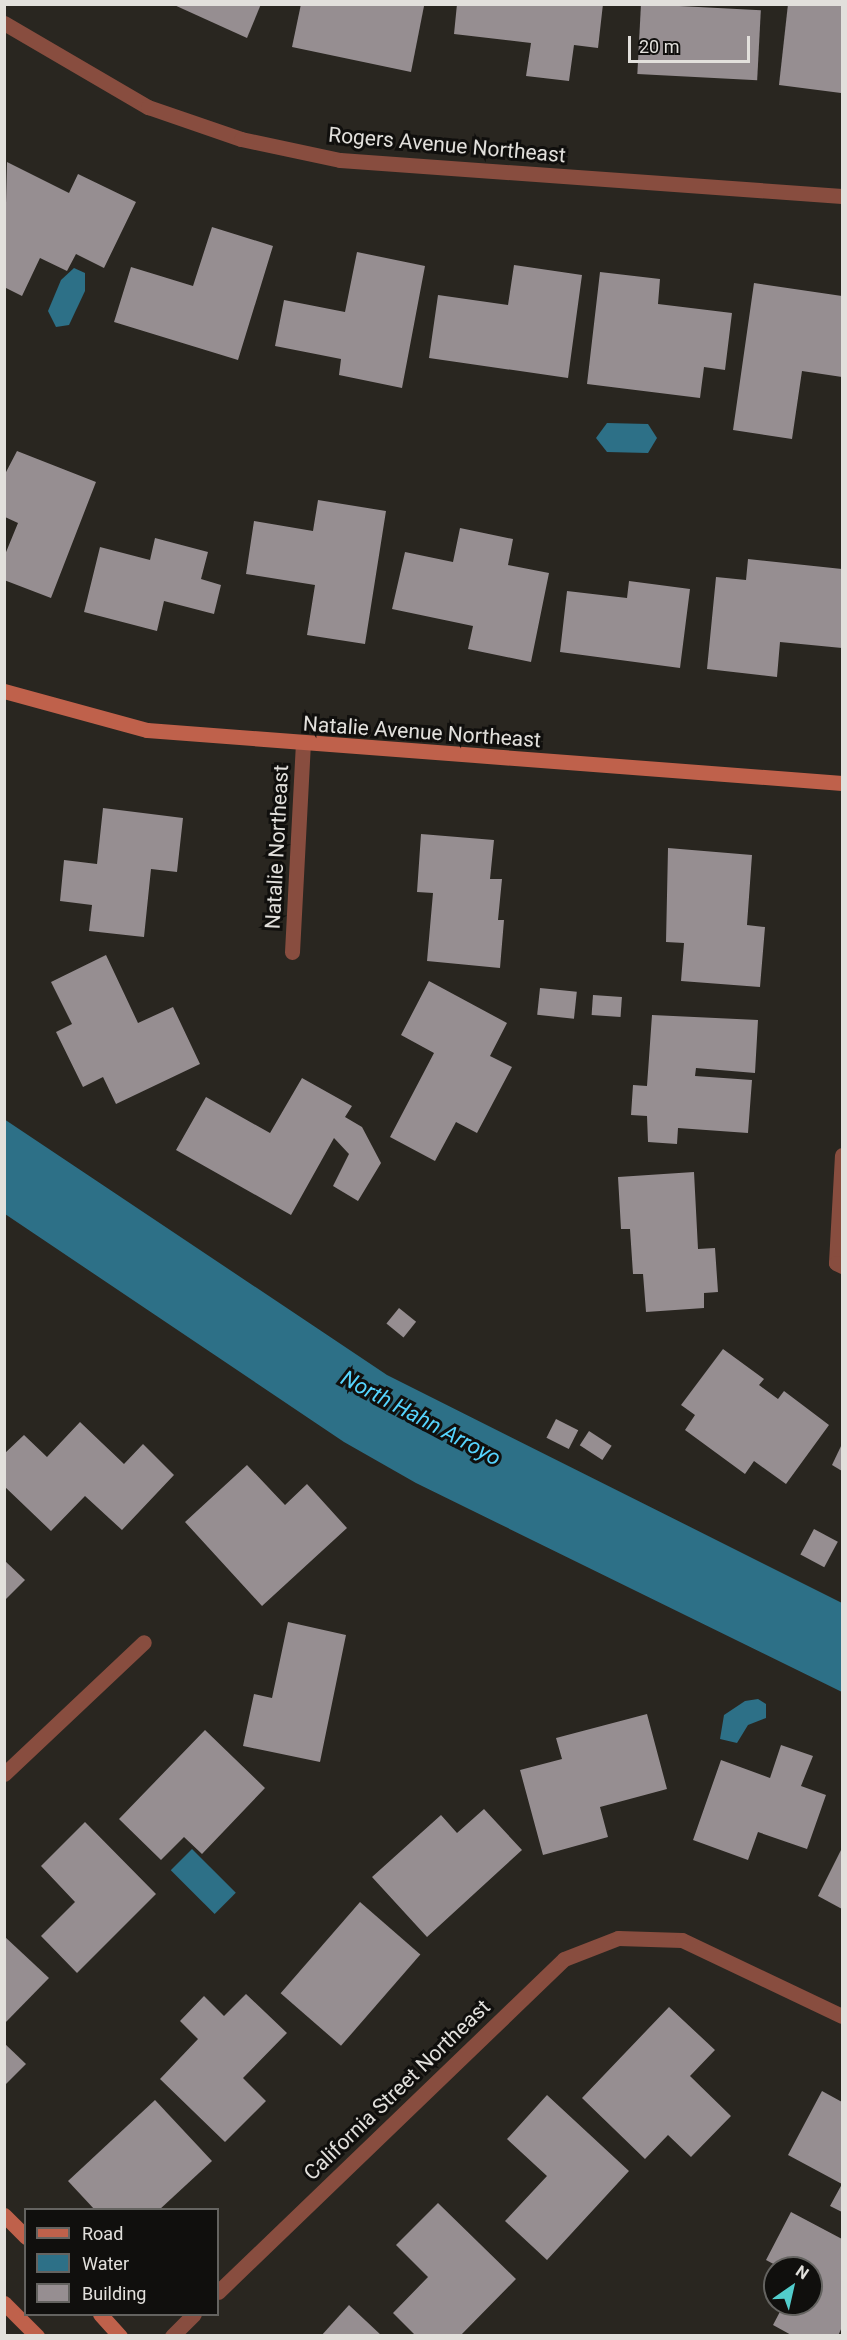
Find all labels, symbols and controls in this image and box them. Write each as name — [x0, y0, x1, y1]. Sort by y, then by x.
scale bar — [631, 24, 752, 62]
text: 20 m — [639, 36, 679, 57]
street label: Rogers Avenue Northeast — [327, 122, 567, 168]
street label: Natalie Avenue Northeast — [302, 711, 542, 753]
street label: Natalie Northeast — [260, 764, 294, 930]
water label: North Hahn Arroyo — [337, 1365, 505, 1471]
street label: California Street Northeast — [299, 1994, 495, 2186]
legend — [24, 2208, 219, 2316]
text: Road — [82, 2223, 123, 2244]
text: Water — [82, 2253, 129, 2274]
north arrow — [763, 2256, 823, 2316]
text: N — [792, 2261, 812, 2283]
text: Building — [82, 2283, 146, 2304]

